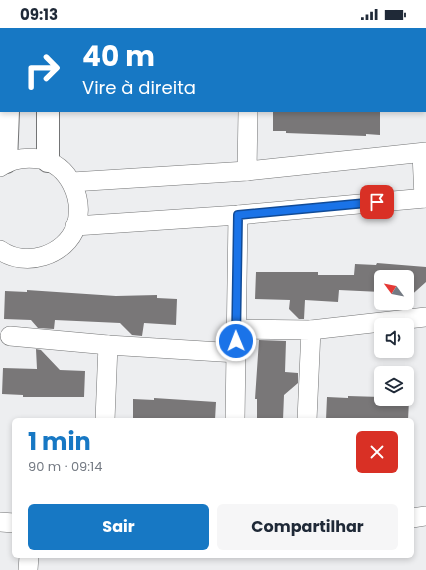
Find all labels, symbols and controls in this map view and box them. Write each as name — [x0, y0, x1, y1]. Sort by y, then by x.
text: 09:13 — [20, 4, 58, 25]
text: 40 m — [82, 37, 155, 76]
icon: right — [16, 44, 68, 96]
text: Vire à direita — [82, 75, 196, 100]
pin — [360, 185, 394, 219]
icon: arrive — [366, 191, 388, 213]
north arrow — [374, 270, 414, 310]
map controls — [374, 270, 414, 406]
button: sound — [374, 318, 414, 358]
position arrow — [215, 320, 257, 362]
button: layers — [374, 366, 414, 406]
text: 1 min — [28, 425, 91, 458]
button: close — [356, 431, 398, 473]
text: 90 m · 09:14 — [28, 457, 102, 476]
button: Sair — [28, 504, 209, 550]
button: Compartilhar — [217, 504, 398, 550]

